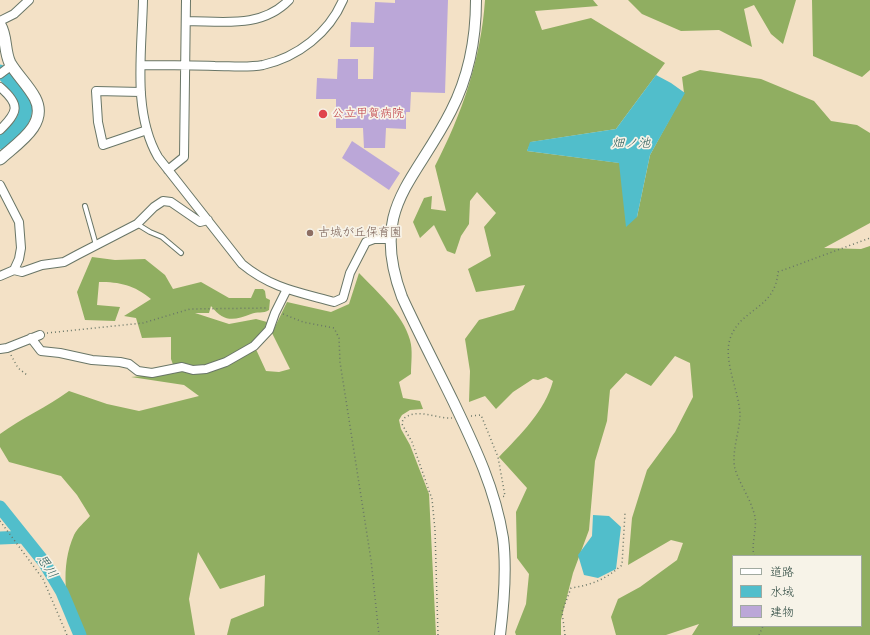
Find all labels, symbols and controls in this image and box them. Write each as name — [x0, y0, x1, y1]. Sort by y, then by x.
place label: 公立甲賀病院 — [332, 107, 404, 121]
marker: 公立甲賀病院 — [317, 108, 329, 120]
water label: 畑ノ池 — [612, 136, 650, 152]
place label: 古城が丘保育園 — [318, 226, 402, 240]
marker: 古城が丘保育園 — [305, 228, 315, 238]
water label: 思川 — [32, 552, 60, 582]
legend — [732, 555, 862, 627]
text: 道路 — [770, 565, 794, 581]
text: 水域 — [770, 585, 794, 601]
text: 建物 — [770, 605, 794, 621]

